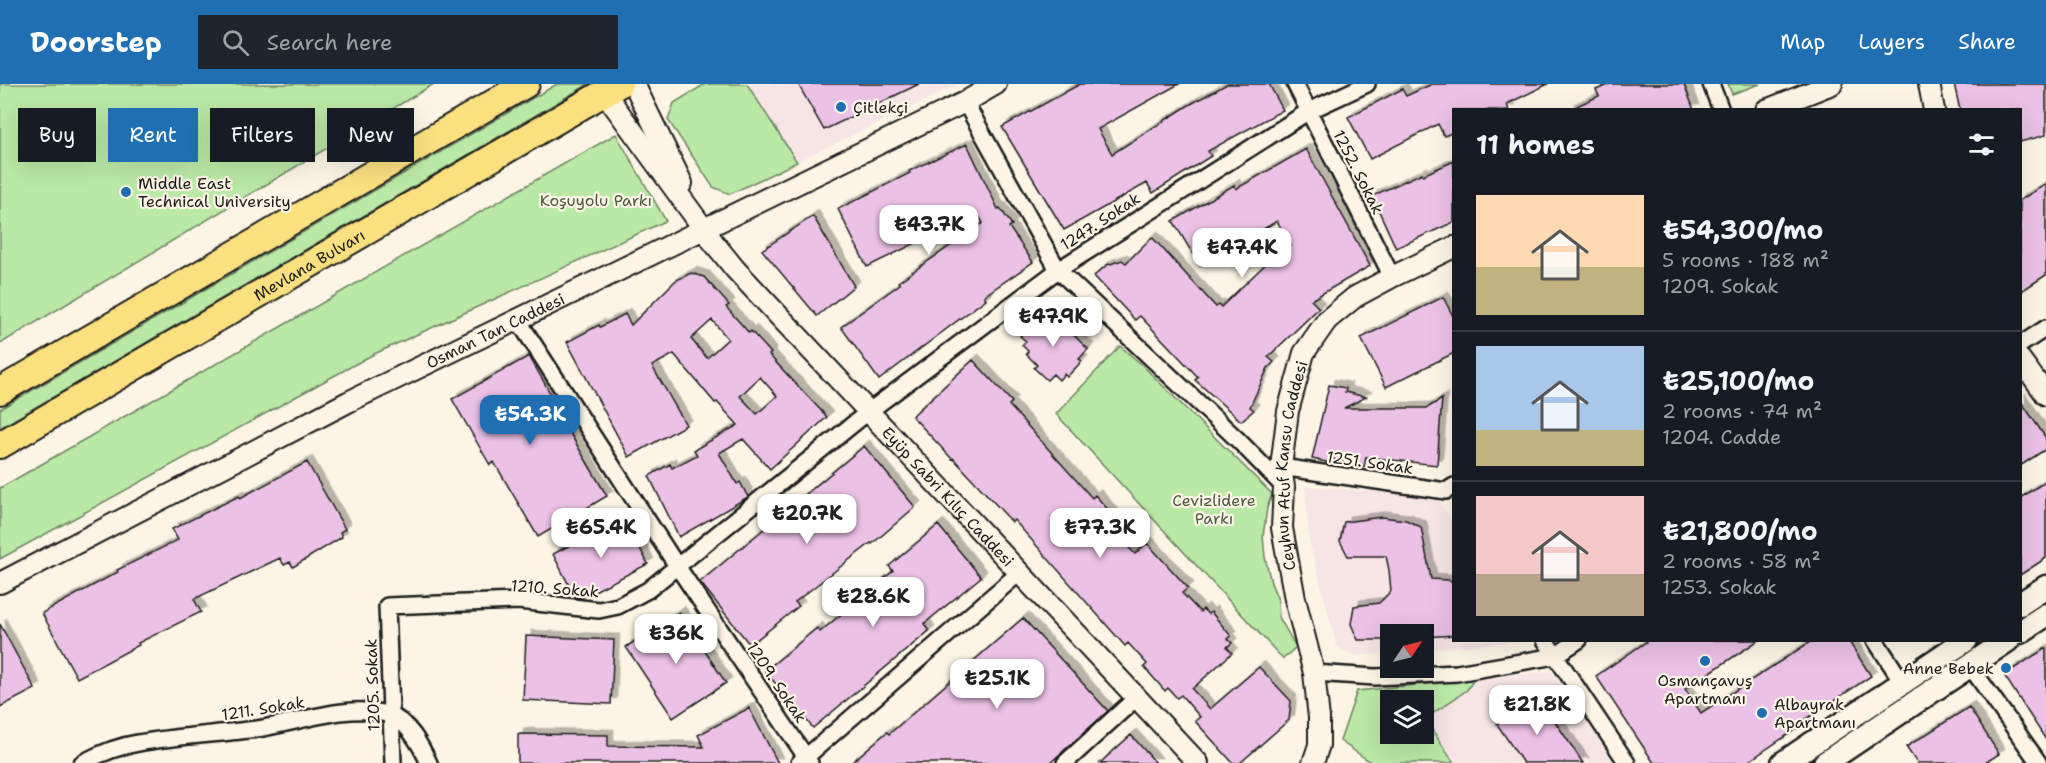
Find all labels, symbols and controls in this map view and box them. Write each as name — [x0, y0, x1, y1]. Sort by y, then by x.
search box — [198, 15, 618, 69]
text: Doorstep — [30, 23, 162, 61]
icon: search — [219, 26, 252, 59]
text: Search here — [267, 28, 393, 57]
text: Map — [1780, 28, 1825, 56]
text: Layers — [1858, 28, 1925, 56]
text: Share — [1958, 28, 2016, 56]
place label: Çitlekçi — [853, 97, 908, 118]
marker: Çitlekçi — [834, 100, 848, 114]
chip: Buy — [18, 108, 96, 162]
chip: Rent — [108, 108, 198, 162]
chip: Filters — [210, 108, 315, 162]
chip: New — [327, 108, 414, 162]
street label: 1252. Sokak — [1328, 127, 1389, 218]
text: 11 homes — [1476, 127, 1595, 162]
icon: filters — [1965, 128, 1998, 161]
place label: Middle East Technical University — [138, 173, 291, 212]
marker: Middle East Technical University — [119, 185, 133, 199]
street label: 1247. Sokak — [1056, 188, 1144, 255]
park label: Koşuyolu Parkı — [540, 190, 652, 211]
pin: ₺43.7K — [880, 205, 978, 256]
text: ₺43.7K — [893, 211, 965, 237]
text: ₺54,300/mo — [1662, 212, 1824, 247]
icon: home — [1524, 219, 1596, 291]
street label: Mevlana Bulvarı — [250, 224, 369, 306]
pin: ₺47.4K — [1193, 228, 1291, 279]
text: ₺47.4K — [1206, 234, 1278, 260]
text: 5 rooms · 188 m² — [1662, 247, 1829, 273]
text: 1209. Sokak — [1662, 273, 1779, 299]
street label: Osman Tan Caddesi — [423, 288, 568, 373]
pin: ₺47.9K — [1004, 297, 1102, 348]
text: ₺47.9K — [1018, 303, 1088, 329]
street label: Ceyhun Atuf Kansu Caddesi — [1271, 358, 1312, 572]
text: ₺25,100/mo — [1662, 363, 1814, 398]
icon: home — [1524, 370, 1596, 442]
pin: ₺54.3K — [481, 395, 579, 446]
text: 2 rooms · 74 m² — [1662, 398, 1822, 424]
text: ₺54.3K — [494, 401, 566, 427]
street label: Eyüp Sabri Kılıç Caddesi — [877, 422, 1019, 571]
text: 1204. Cadde — [1662, 424, 1781, 450]
street label: 1251. Sokak — [1325, 446, 1415, 479]
park label: Cevizlidere Parkı — [1172, 490, 1256, 529]
pin: ₺20.7K — [758, 494, 856, 545]
text: ₺20.7K — [771, 500, 843, 526]
pin: ₺65.4K — [552, 508, 650, 559]
pin: ₺77.3K — [1051, 508, 1149, 559]
text: ₺21,800/mo — [1662, 513, 1818, 548]
text: ₺65.4K — [565, 514, 637, 540]
text: ₺77.3K — [1064, 514, 1136, 540]
icon: home — [1524, 520, 1596, 592]
text: 2 rooms · 58 m² — [1662, 548, 1821, 574]
text: 1253. Sokak — [1662, 574, 1777, 600]
street label: 1210. Sokak — [510, 575, 600, 602]
pin: ₺28.6K — [824, 577, 922, 628]
text: ₺28.6K — [836, 583, 910, 609]
pin: ₺36K — [640, 614, 712, 665]
text: ₺36K — [648, 620, 704, 646]
north arrow — [1380, 624, 1434, 678]
map controls — [1380, 624, 1434, 744]
street label: 1209. Sokak — [742, 638, 811, 727]
street label: 1205. Sokak — [360, 639, 385, 731]
marker: Osmançavuş Apartmanı — [1698, 654, 1712, 668]
place label: Anne Bebek — [1903, 658, 1994, 679]
pin: ₺25.1K — [948, 659, 1046, 710]
marker: Anne Bebek — [1999, 661, 2013, 675]
text: ₺25.1K — [964, 665, 1030, 691]
place label: Osmançavuş Apartmanı — [1657, 670, 1753, 709]
pin: ₺21.8K — [1488, 685, 1586, 736]
button: layers — [1380, 690, 1434, 744]
text: ₺21.8K — [1503, 691, 1571, 717]
street label: 1211. Sokak — [220, 692, 306, 725]
place label: Albayrak Apartmanı — [1774, 694, 1856, 733]
marker: Albayrak Apartmanı — [1755, 706, 1769, 720]

